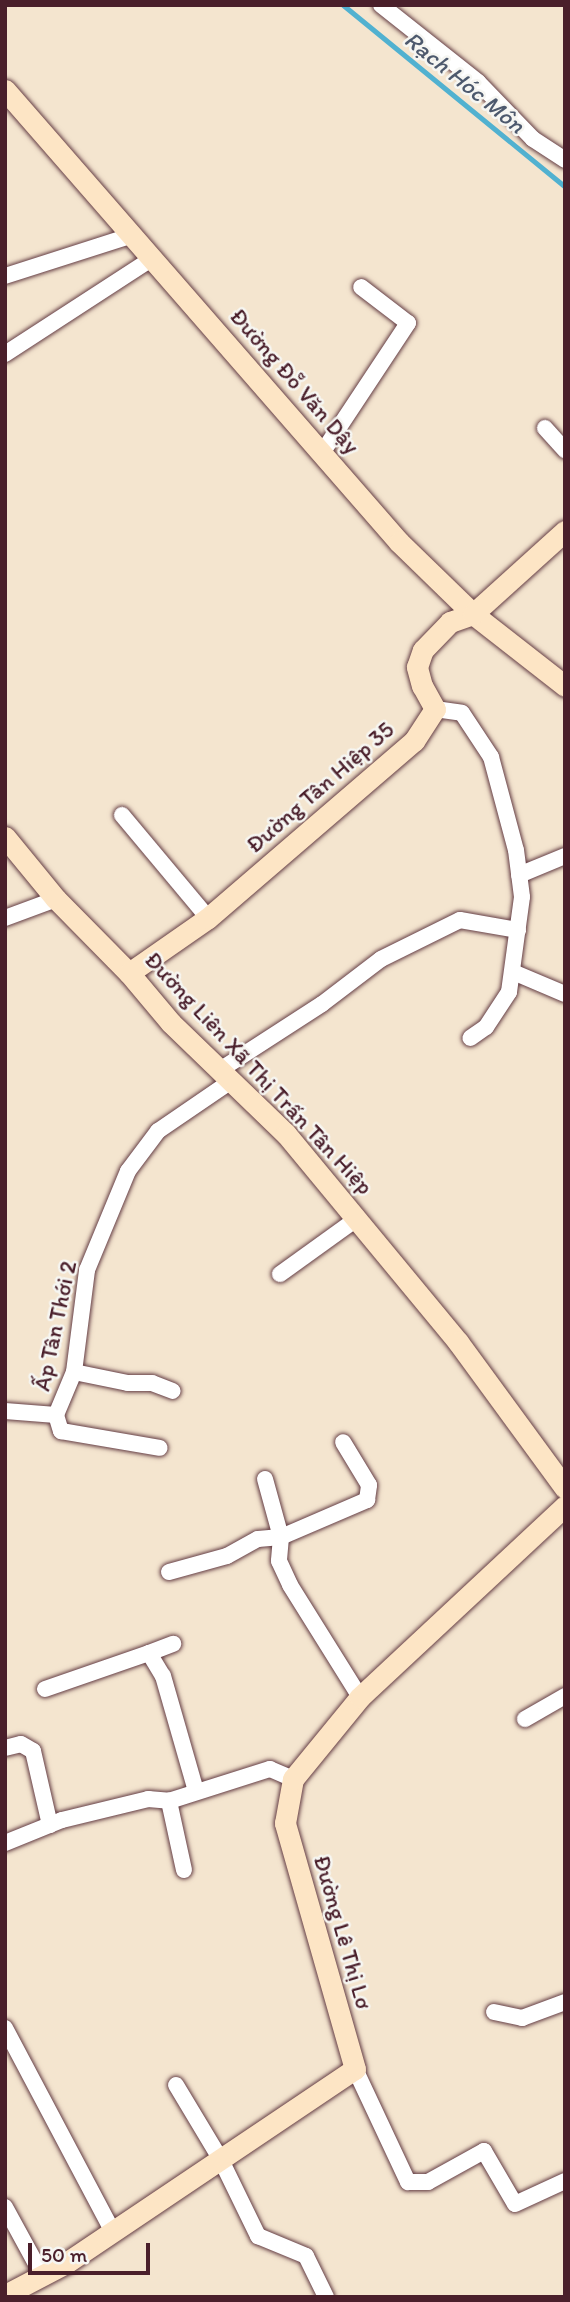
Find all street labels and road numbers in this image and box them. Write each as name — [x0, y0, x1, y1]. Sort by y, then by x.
street label: Đường Đỗ Văn Dậy — [224, 302, 366, 460]
street label: Đường Tân Hiệp 35 — [241, 715, 399, 859]
street label: Đường Liên Xã Thị Trấn Tân Hiệp — [139, 946, 379, 1200]
street label: Ấp Tân Thới 2 — [28, 1258, 82, 1394]
street label: Đường Lê Thị Lơ — [308, 1852, 378, 2012]

